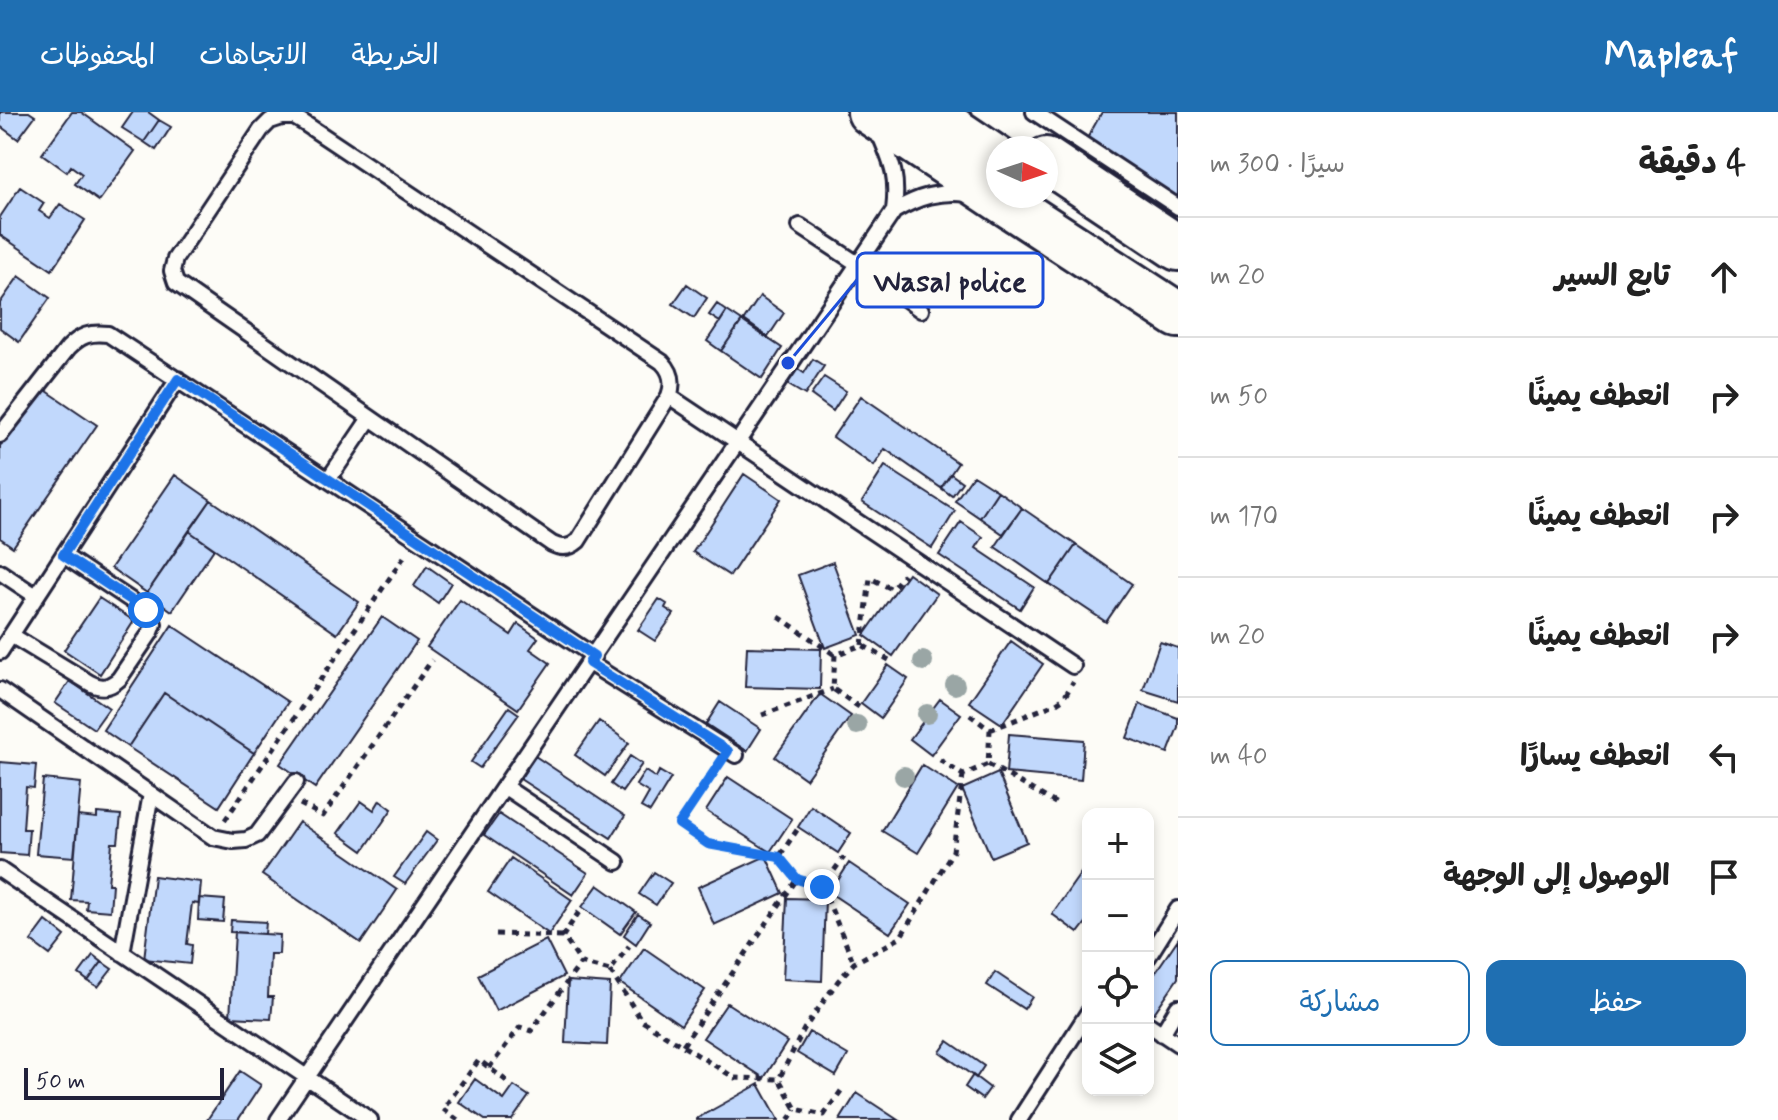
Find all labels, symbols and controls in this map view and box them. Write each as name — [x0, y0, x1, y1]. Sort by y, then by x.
text: Mapleaf — [1604, 32, 1738, 81]
text: المحفوظات — [40, 38, 155, 75]
text: الاتجاهات — [199, 38, 307, 75]
text: الخريطة — [351, 38, 439, 75]
north arrow — [986, 136, 1058, 208]
text: 4 دقيقة — [1639, 141, 1746, 186]
text: سيرًا · 300 m — [1210, 148, 1345, 182]
callout: Wasal police — [857, 253, 1043, 307]
icon: ahead — [1702, 255, 1746, 299]
text: تابع السير — [1555, 257, 1670, 296]
text: 20 m — [1210, 260, 1265, 294]
text: Wasal police — [873, 263, 1027, 302]
icon: right — [1702, 375, 1746, 419]
text: انعطف يمينًا — [1528, 377, 1670, 416]
text: 50 m — [1210, 380, 1268, 414]
icon: right — [1702, 495, 1746, 539]
text: انعطف يمينًا — [1528, 497, 1670, 536]
text: 170 m — [1210, 500, 1278, 534]
route start — [128, 592, 164, 628]
icon: right — [1702, 615, 1746, 659]
text: انعطف يمينًا — [1528, 617, 1670, 656]
text: 20 m — [1210, 620, 1265, 654]
icon: left — [1702, 735, 1746, 779]
text: انعطف يسارًا — [1520, 737, 1670, 776]
text: 40 m — [1210, 740, 1268, 774]
map controls — [1082, 808, 1154, 1096]
button: + — [1082, 808, 1154, 880]
icon: arrive — [1702, 855, 1746, 899]
text: الوصول إلى الوجهة — [1443, 857, 1670, 896]
route end — [804, 869, 840, 905]
button: − — [1082, 880, 1154, 952]
button: locate — [1082, 952, 1154, 1024]
button: مشاركة — [1210, 960, 1470, 1046]
button: حفظ — [1486, 960, 1746, 1046]
button: layers — [1082, 1024, 1154, 1096]
scale bar — [24, 1064, 224, 1100]
text: 50 m — [36, 1068, 85, 1096]

